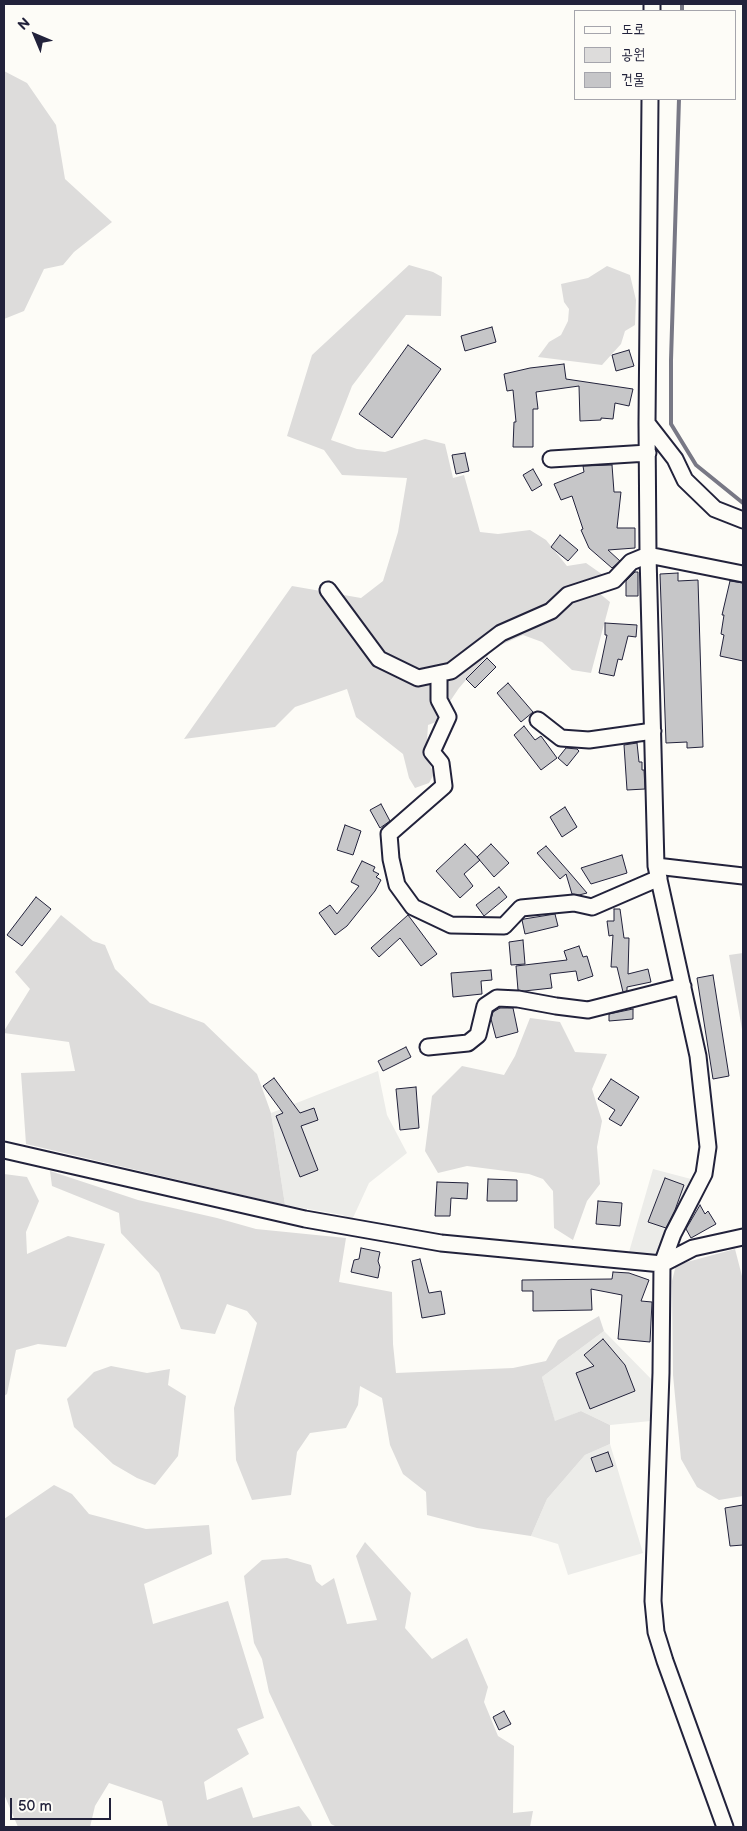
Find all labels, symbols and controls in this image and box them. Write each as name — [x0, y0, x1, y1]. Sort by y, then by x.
north arrow — [10, 10, 60, 60]
legend — [574, 10, 737, 100]
text: N — [14, 14, 34, 34]
text: 도로 — [621, 20, 645, 39]
text: 공원 — [621, 45, 645, 64]
text: 건물 — [621, 70, 645, 89]
scale bar — [12, 1788, 114, 1820]
text: 50 m — [18, 1797, 52, 1816]

